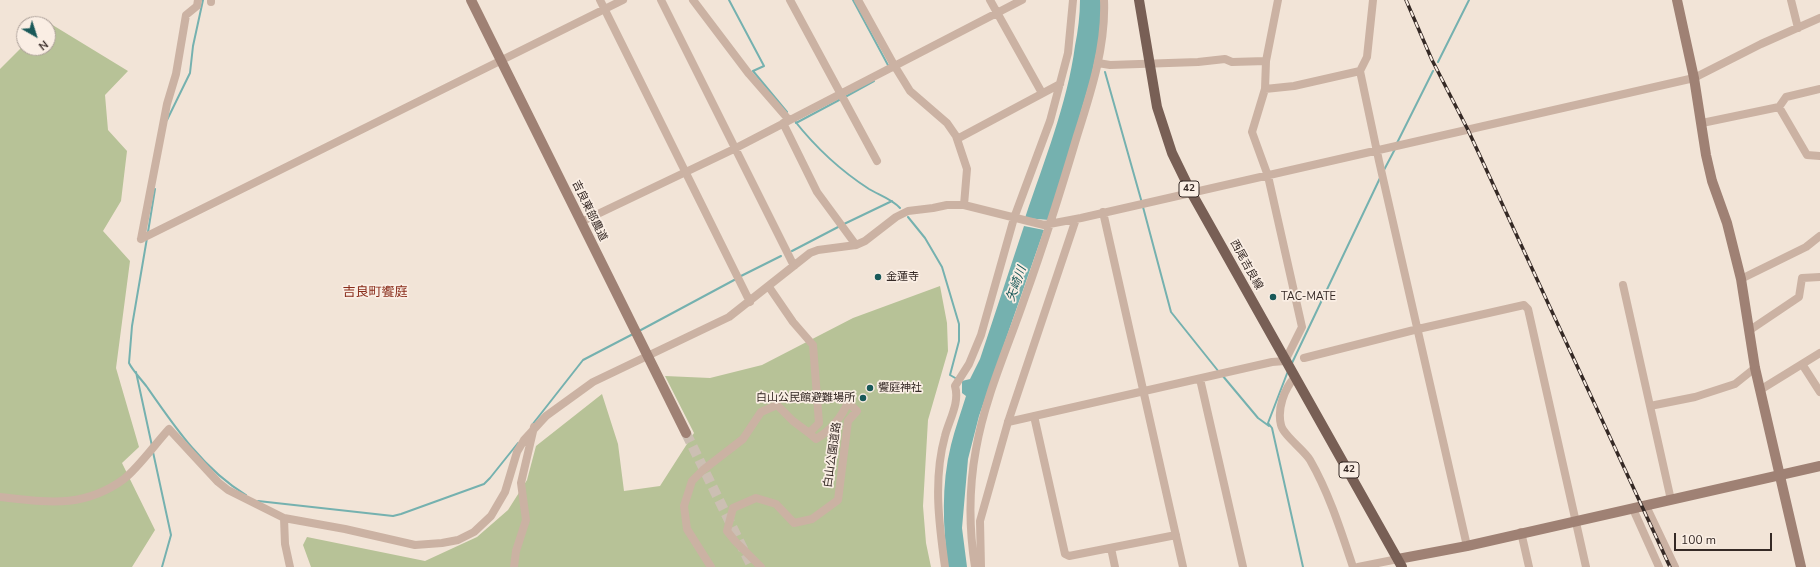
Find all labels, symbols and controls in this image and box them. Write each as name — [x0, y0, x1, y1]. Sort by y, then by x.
north arrow — [16, 16, 56, 56]
text: N — [35, 37, 51, 53]
street label: 吉良東部農道 — [569, 178, 609, 244]
road number: 42 — [1179, 181, 1199, 197]
street label: 西尾吉良線 — [1227, 238, 1265, 292]
water label: 矢崎川 — [1004, 265, 1030, 303]
place label: 金蓮寺 — [886, 270, 919, 284]
marker: 金蓮寺 — [873, 272, 883, 282]
district label: 吉良町饗庭 — [343, 285, 407, 301]
place label: TAC-MATE — [1281, 290, 1336, 304]
marker: TAC-MATE — [1268, 292, 1278, 302]
place label: 饗庭神社 — [878, 381, 922, 395]
marker: 饗庭神社 — [865, 383, 875, 393]
place label: 白山公民館避難場所 — [756, 391, 855, 405]
marker: 白山公民館避難場所 — [858, 393, 868, 403]
street label: 白山公園道路 — [822, 421, 844, 489]
road number: 42 — [1339, 462, 1359, 478]
scale bar — [1676, 525, 1774, 551]
text: 100 m — [1681, 532, 1716, 548]

